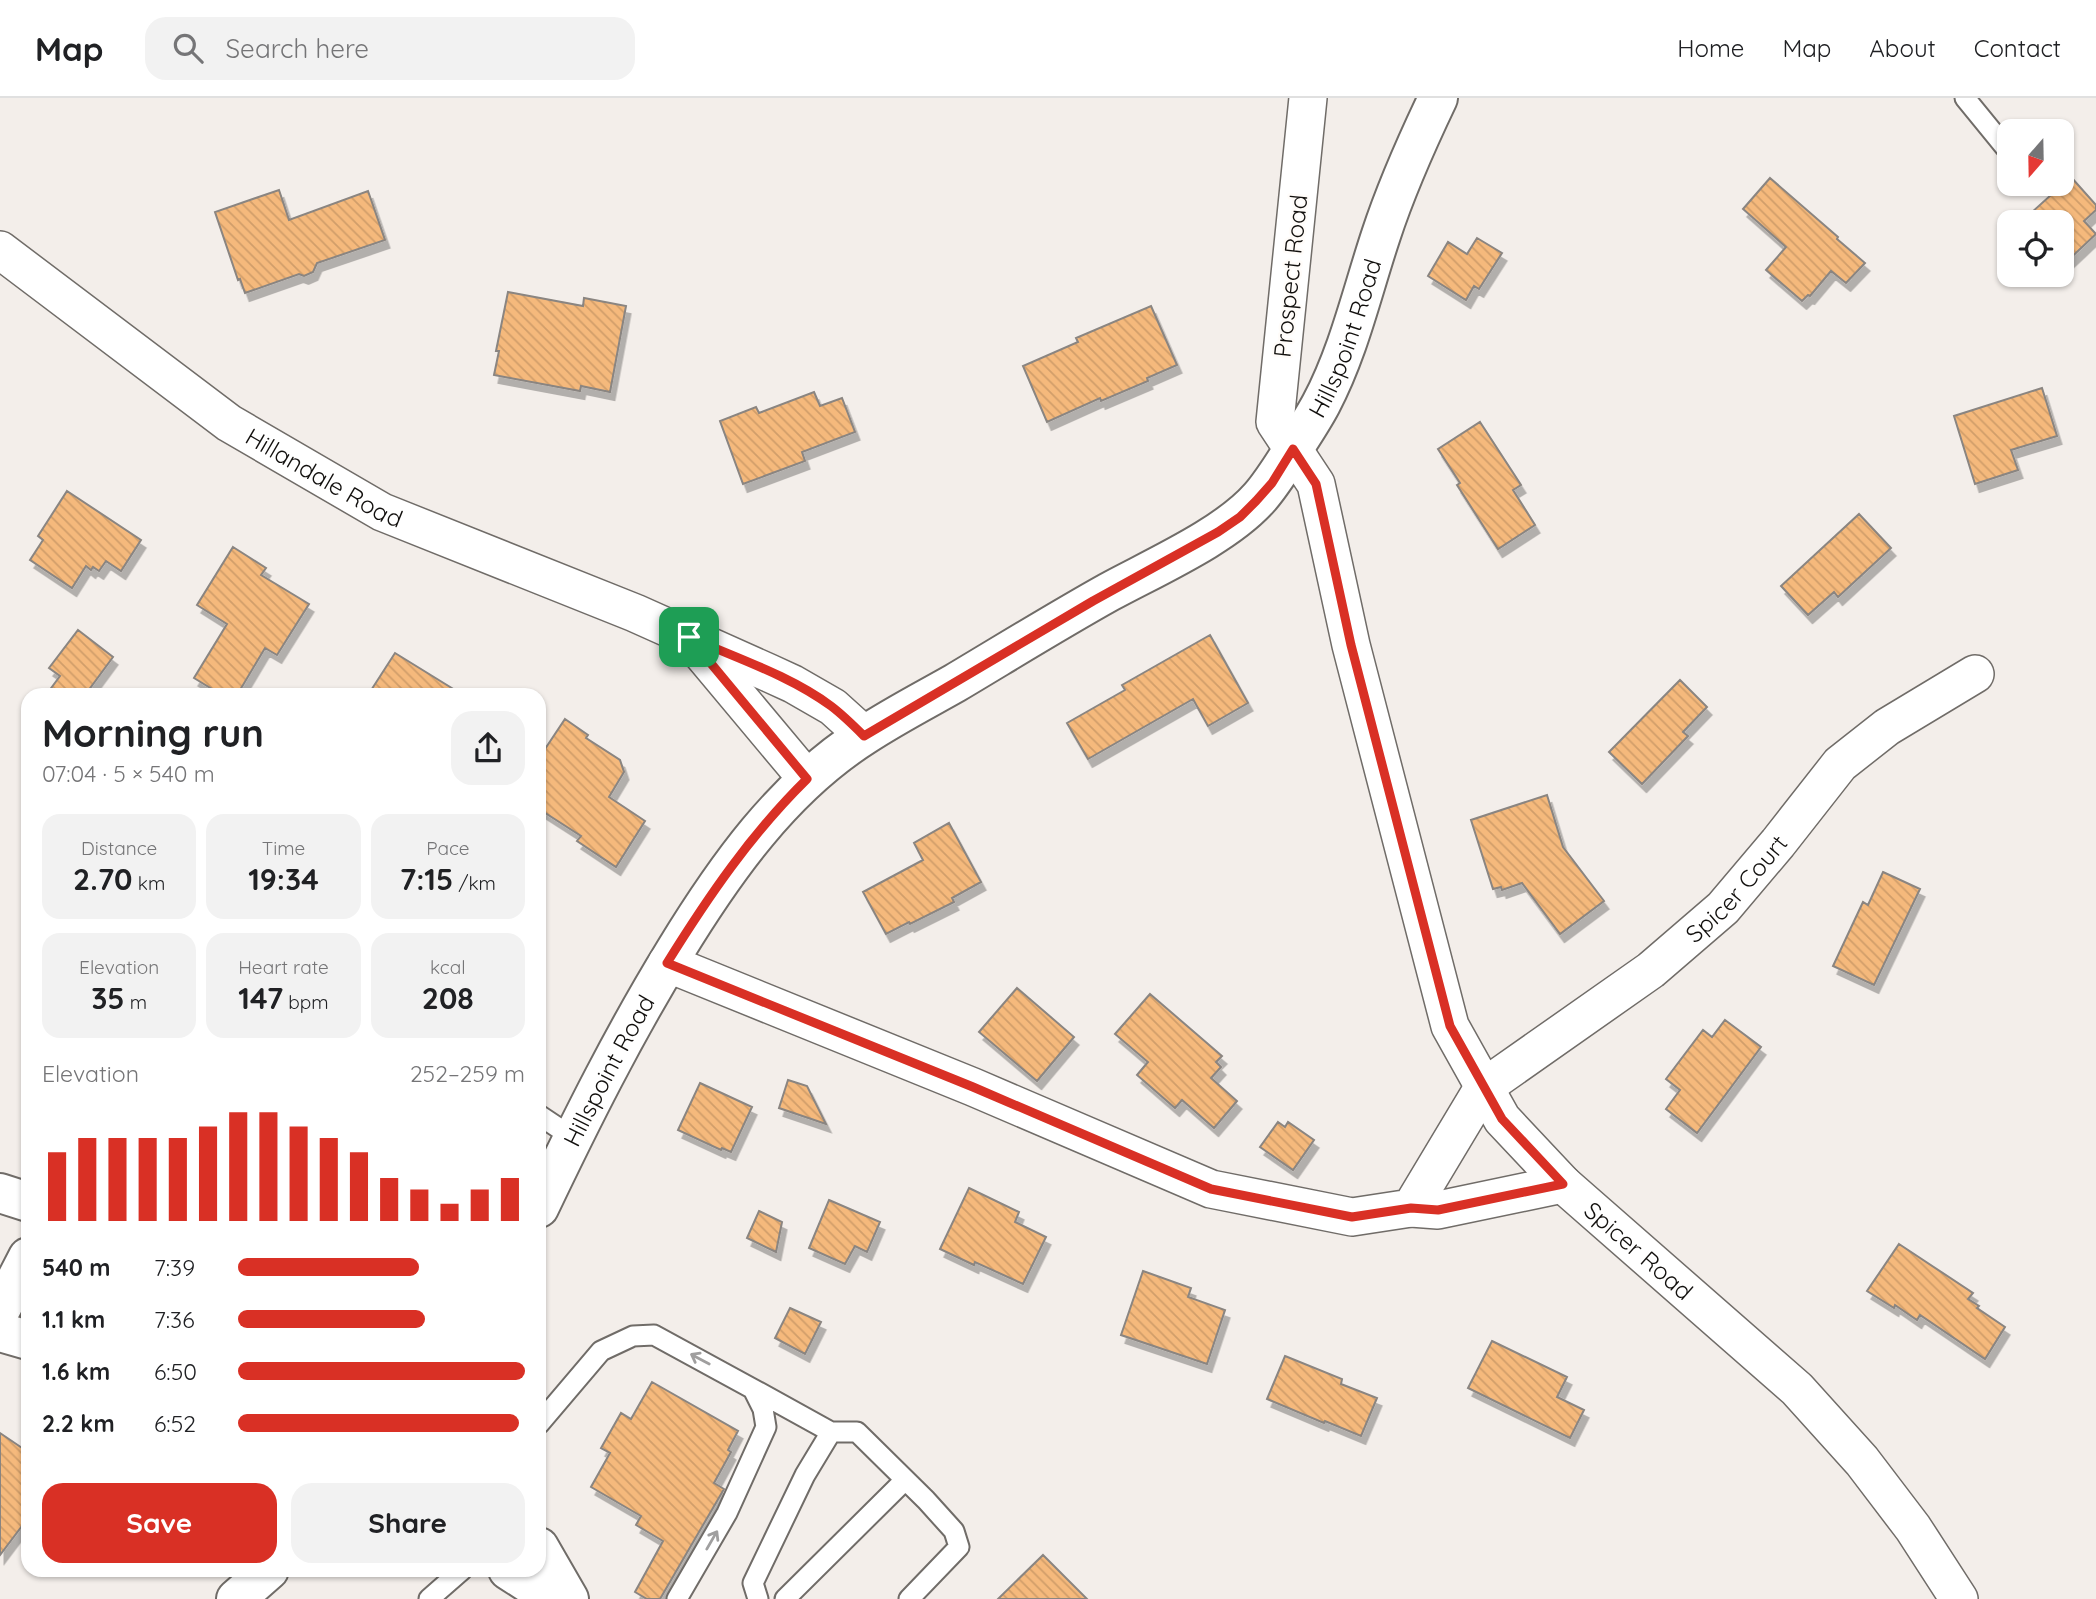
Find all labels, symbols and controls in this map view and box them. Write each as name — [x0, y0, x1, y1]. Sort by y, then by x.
search box — [145, 17, 635, 80]
text: Map — [35, 28, 103, 69]
icon: search — [169, 29, 207, 67]
text: Search here — [225, 32, 369, 65]
text: Home — [1677, 33, 1744, 63]
text: Map — [1782, 33, 1831, 63]
text: About — [1869, 33, 1936, 63]
text: Contact — [1974, 33, 2061, 63]
north arrow — [1997, 119, 2074, 196]
map controls — [1997, 119, 2074, 287]
street label: Prospect Road — [1267, 193, 1313, 359]
button: locate — [1997, 210, 2074, 287]
street label: Hillspoint Road — [1302, 255, 1388, 423]
street label: Hillandale Road — [240, 421, 407, 534]
pin — [659, 607, 719, 667]
icon: arrive — [670, 618, 708, 656]
text: Morning run — [42, 709, 264, 757]
button: share — [451, 711, 525, 785]
text: 07:04 · 5 × 540 m — [42, 759, 215, 788]
street label: Spicer Court — [1679, 829, 1794, 949]
text: Distance — [81, 836, 157, 860]
text: Time — [262, 836, 305, 860]
text: Pace — [426, 836, 469, 860]
text: 2.70 — [73, 860, 133, 898]
text: 19:34 — [248, 860, 319, 898]
text: 7:15 — [400, 860, 453, 898]
text: km — [133, 871, 165, 895]
text: /km — [453, 871, 496, 895]
text: Elevation — [79, 955, 159, 979]
text: Heart rate — [238, 955, 329, 979]
text: kcal — [430, 955, 466, 979]
text: 35 — [91, 979, 125, 1017]
text: 147 — [238, 979, 283, 1017]
text: 208 — [422, 979, 474, 1017]
street label: Hillspoint Road — [556, 989, 661, 1151]
text: m — [125, 990, 147, 1014]
text: bpm — [283, 990, 329, 1014]
text: Elevation — [42, 1059, 139, 1088]
text: 252–259 m — [410, 1059, 525, 1088]
street label: Spicer Road — [1578, 1195, 1699, 1306]
text: 540 m — [42, 1253, 111, 1282]
text: 7:39 — [154, 1253, 195, 1282]
text: 1.1 km — [42, 1305, 105, 1334]
text: 7:36 — [154, 1305, 195, 1334]
one-way arrow — [690, 1352, 711, 1365]
text: 1.6 km — [42, 1357, 110, 1386]
text: 6:50 — [154, 1357, 197, 1386]
text: 2.2 km — [42, 1409, 115, 1438]
text: 6:52 — [154, 1409, 196, 1438]
button: Save — [42, 1483, 277, 1563]
button: Share — [291, 1483, 525, 1563]
one-way arrow — [705, 1531, 719, 1551]

